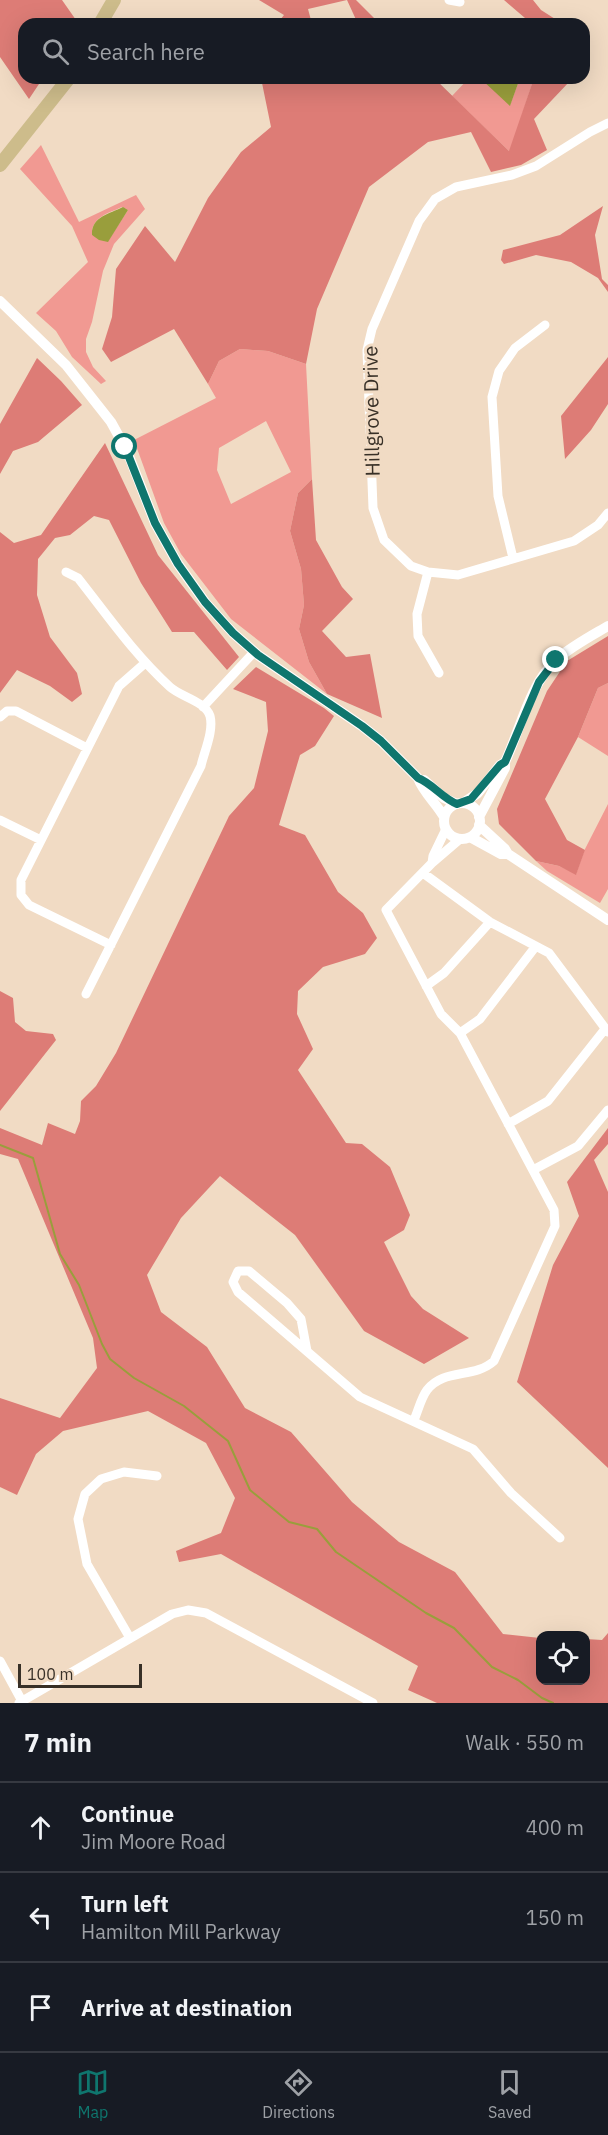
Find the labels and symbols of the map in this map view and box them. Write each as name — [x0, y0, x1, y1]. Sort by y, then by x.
street label: Hillgrove Drive — [356, 345, 386, 477]
route start — [111, 433, 137, 459]
route end — [542, 646, 568, 672]
scale bar — [18, 1661, 142, 1688]

